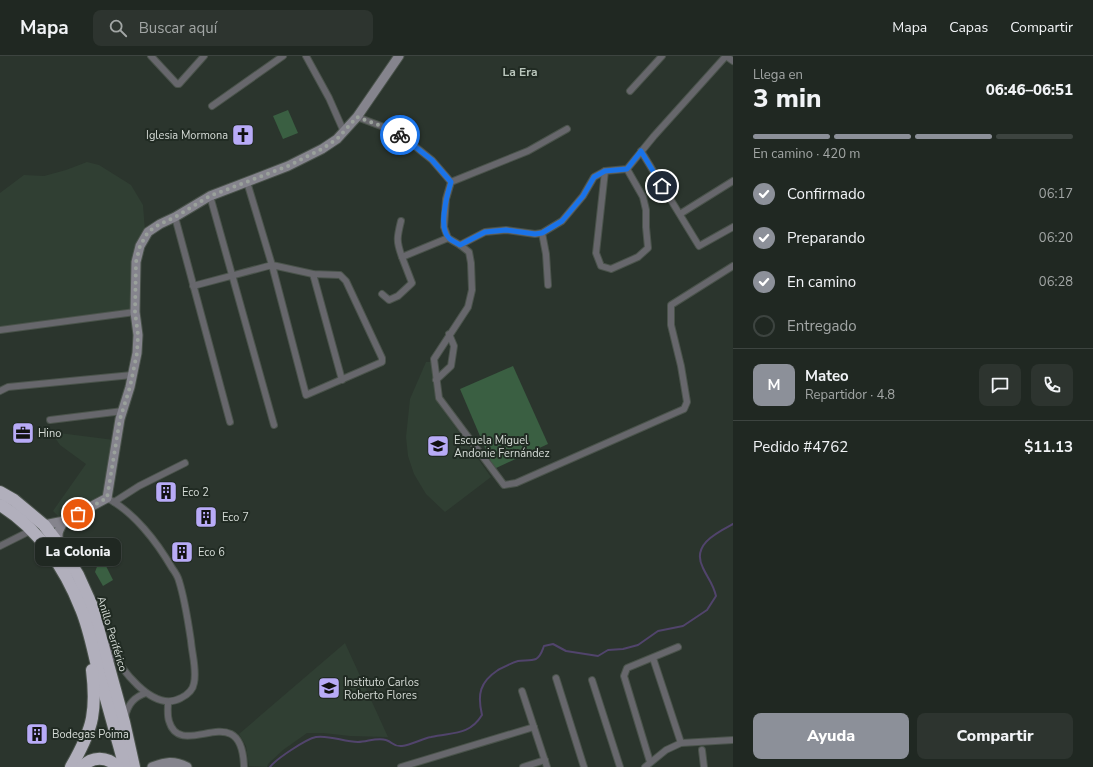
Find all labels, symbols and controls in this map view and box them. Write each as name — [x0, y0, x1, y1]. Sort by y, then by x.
search box — [93, 10, 373, 46]
text: Mapa — [20, 15, 69, 41]
icon: search — [107, 17, 129, 39]
text: Buscar aquí — [139, 18, 217, 38]
text: Mapa — [892, 18, 927, 37]
text: Capas — [949, 18, 988, 37]
text: Compartir — [1010, 18, 1073, 37]
district label: La Era — [503, 64, 537, 80]
text: Llega en — [753, 66, 803, 84]
text: 06:46–06:51 — [986, 80, 1073, 100]
text: 3 min — [753, 81, 821, 116]
courier — [380, 115, 420, 155]
church icon: Iglesia Mormona — [230, 122, 256, 148]
icon: bike — [389, 124, 411, 146]
place label: Iglesia Mormona — [146, 128, 228, 143]
text: En camino · 420 m — [753, 145, 860, 163]
pin — [645, 169, 679, 203]
icon: home — [651, 175, 673, 197]
icon: check — [753, 183, 775, 205]
text: Confirmado — [787, 184, 865, 204]
text: 06:17 — [1039, 185, 1073, 203]
icon: check — [753, 227, 775, 249]
text: Preparando — [787, 228, 865, 248]
text: 06:20 — [1039, 229, 1073, 247]
icon: check — [753, 271, 775, 293]
text: En camino — [787, 272, 856, 292]
text: 06:28 — [1039, 273, 1073, 291]
text: Entregado — [787, 316, 857, 336]
button: chat — [979, 364, 1021, 406]
button: phone — [1031, 364, 1073, 406]
text: Mateo — [805, 366, 849, 386]
text: M — [767, 375, 781, 395]
text: Repartidor · 4.8 — [805, 386, 895, 404]
office icon: Hino — [10, 420, 36, 446]
place label: Hino — [38, 426, 61, 441]
school or university icon: Escuela Miguel Andonie Fernández — [425, 433, 451, 459]
place label: Escuela Miguel Andonie Fernández — [454, 433, 550, 461]
text: Pedido #4762 — [753, 437, 848, 457]
text: $11.13 — [1024, 437, 1073, 457]
building icon: Eco 2 — [153, 479, 179, 505]
place label: Eco 2 — [182, 485, 209, 500]
pin — [61, 497, 95, 531]
icon: bag — [67, 503, 89, 525]
building icon: Eco 7 — [193, 504, 219, 530]
place label: Eco 7 — [222, 510, 249, 525]
callout: La Colonia — [35, 538, 121, 566]
building icon: Eco 6 — [169, 539, 195, 565]
text: La Colonia — [46, 543, 110, 561]
place label: Eco 6 — [198, 545, 225, 560]
street label: Anillo Periférico — [93, 594, 131, 674]
school or university icon: Instituto Carlos Roberto Flores — [316, 675, 342, 701]
place label: Instituto Carlos Roberto Flores — [344, 675, 419, 703]
button: Ayuda — [753, 713, 909, 759]
button: Compartir — [917, 713, 1073, 759]
building icon: Bodegas Poima — [24, 721, 50, 747]
place label: Bodegas Poima — [52, 727, 129, 742]

